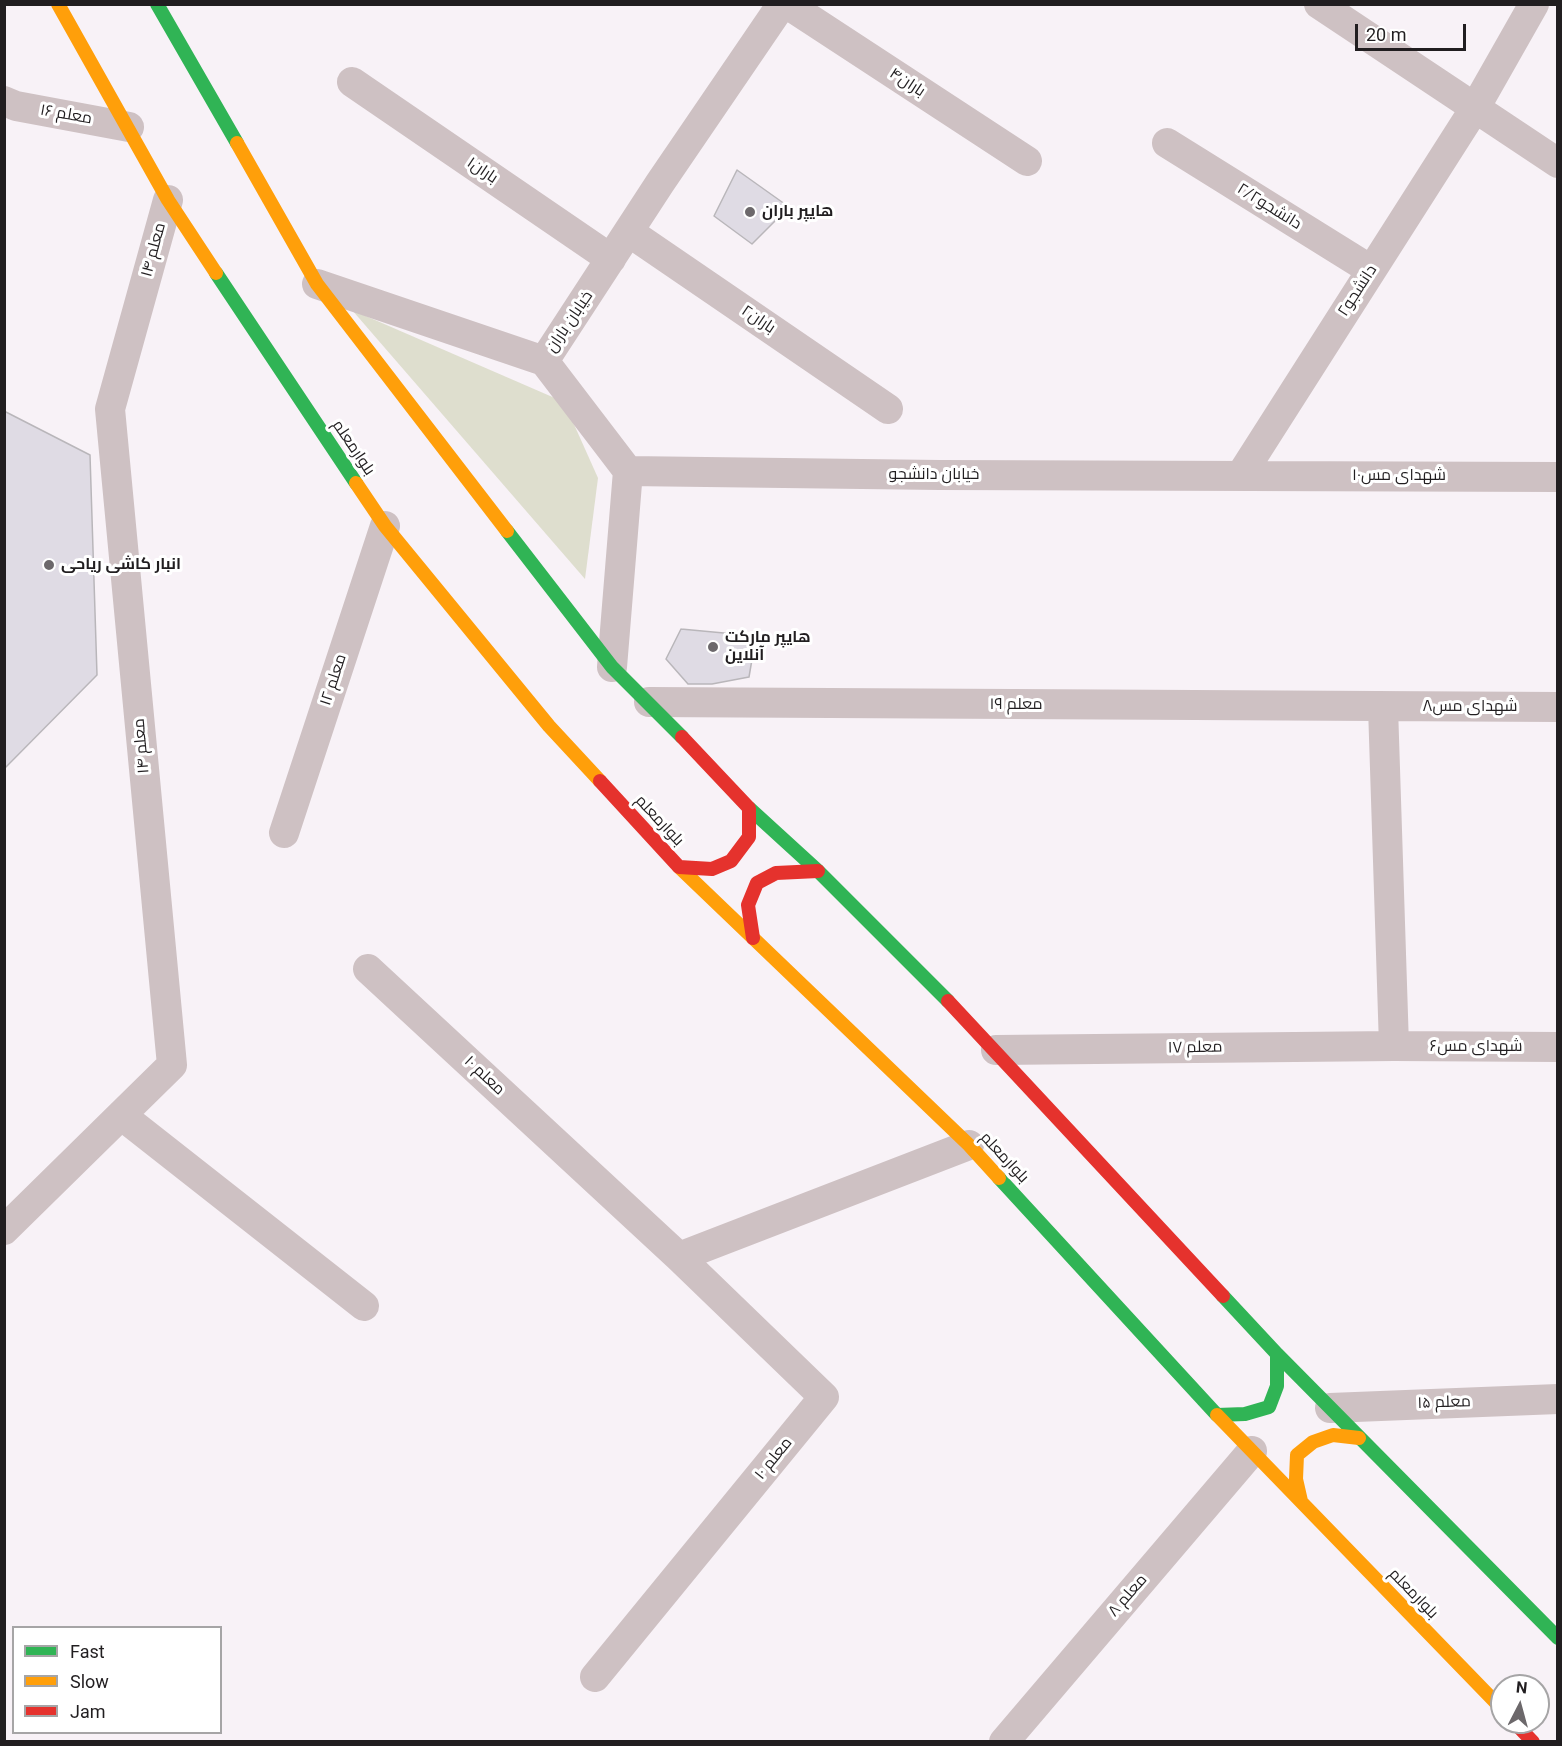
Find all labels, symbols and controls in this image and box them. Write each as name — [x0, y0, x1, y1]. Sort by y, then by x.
scale bar — [1358, 12, 1469, 50]
text: 20 m — [1366, 24, 1406, 45]
street label: باران۴ — [886, 64, 928, 102]
street label: معلم ۱۶ — [38, 101, 94, 129]
street label: باران۱ — [463, 154, 501, 188]
street label: دانشجو۲/۲ — [1233, 180, 1305, 234]
place label: هایپر باران — [762, 202, 833, 222]
marker: هایپر باران — [743, 205, 757, 219]
street label: معلم ۱۴ — [138, 221, 170, 279]
street label: دانشجو۲ — [1334, 262, 1382, 320]
street label: خیابان باران — [542, 288, 598, 356]
street label: باران۲ — [737, 302, 779, 338]
street label: بلوارمعلم — [327, 417, 379, 479]
street label: خیابان دانشجو — [889, 465, 979, 485]
street label: شهدای مس۱۰ — [1352, 466, 1446, 486]
place label: انبار کاشی ریاحی — [61, 555, 181, 575]
marker: انبار کاشی ریاحی — [42, 558, 56, 572]
place label: هایپر مارکت آنلاین — [725, 628, 810, 666]
marker: هایپر مارکت آنلاین — [706, 640, 720, 654]
street label: معلم ۱۲ — [317, 652, 351, 708]
street label: معلم ۱۹ — [989, 695, 1043, 715]
street label: شهدای مس۸ — [1422, 697, 1518, 717]
street label: معلم ۱۴ — [130, 718, 154, 774]
street label: بلوارمعلم — [631, 791, 687, 851]
street label: شهدای مس۶ — [1430, 1037, 1522, 1057]
street label: معلم ۱۷ — [1167, 1038, 1223, 1058]
street label: معلم ۱۰ — [460, 1052, 508, 1100]
street label: بلوارمعلم — [976, 1128, 1032, 1188]
street label: معلم ۱۵ — [1417, 1392, 1471, 1414]
street label: معلم ۱۰ — [751, 1434, 797, 1484]
street label: بلوارمعلم — [1384, 1565, 1442, 1623]
street label: معلم ۸ — [1104, 1571, 1152, 1621]
legend — [12, 1626, 222, 1734]
text: Fast — [70, 1641, 105, 1662]
text: Slow — [70, 1671, 109, 1692]
north arrow — [1490, 1674, 1550, 1734]
text: N — [1515, 1678, 1528, 1698]
text: Jam — [70, 1701, 106, 1722]

